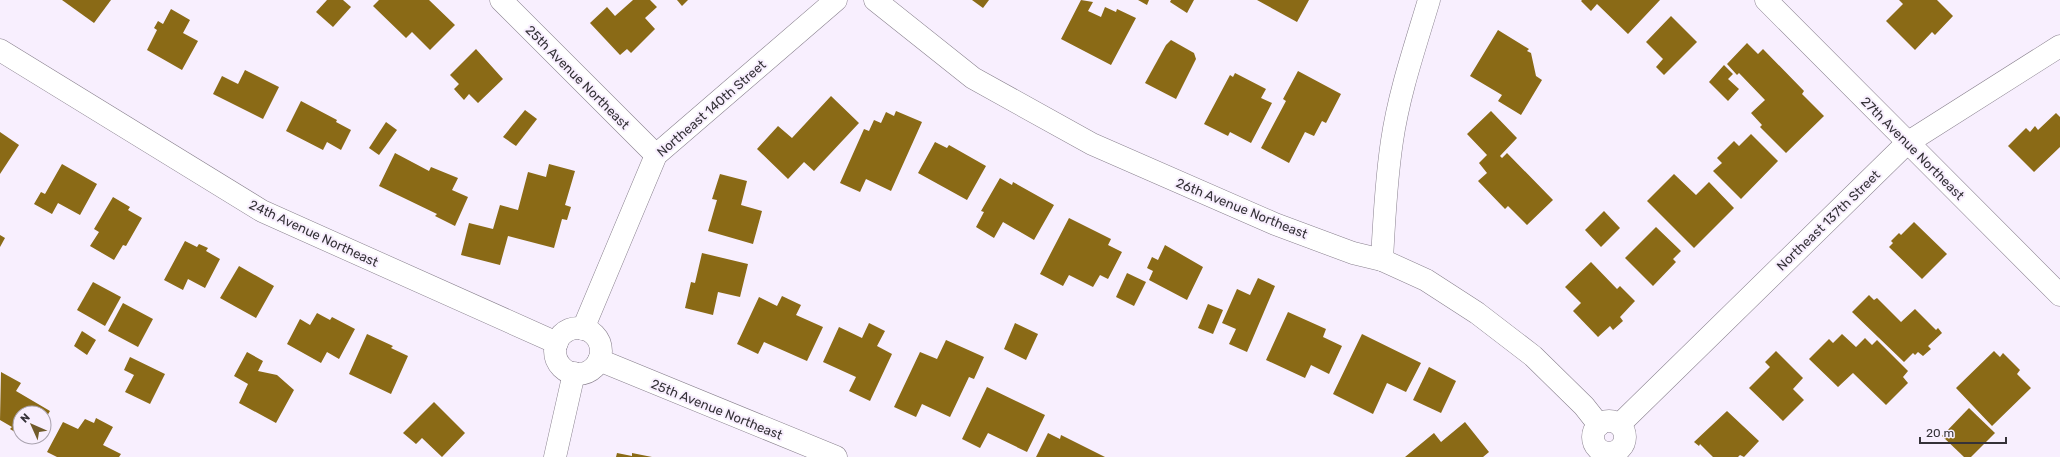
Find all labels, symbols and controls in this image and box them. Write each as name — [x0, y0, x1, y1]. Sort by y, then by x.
street label: 25th Avenue Northeast — [523, 22, 633, 132]
street label: Northeast 140th Street — [654, 57, 769, 160]
street label: 27th Avenue Northeast — [1858, 94, 1967, 203]
street label: Northeast 137th Street — [1774, 167, 1883, 274]
street label: 26th Avenue Northeast — [1174, 175, 1310, 242]
street label: 24th Avenue Northeast — [247, 197, 381, 270]
street label: 25th Avenue Northeast — [649, 376, 785, 443]
north arrow — [12, 405, 52, 445]
text: N — [18, 411, 33, 426]
scale bar — [1920, 419, 2006, 445]
text: 20 m — [1926, 426, 1954, 440]

